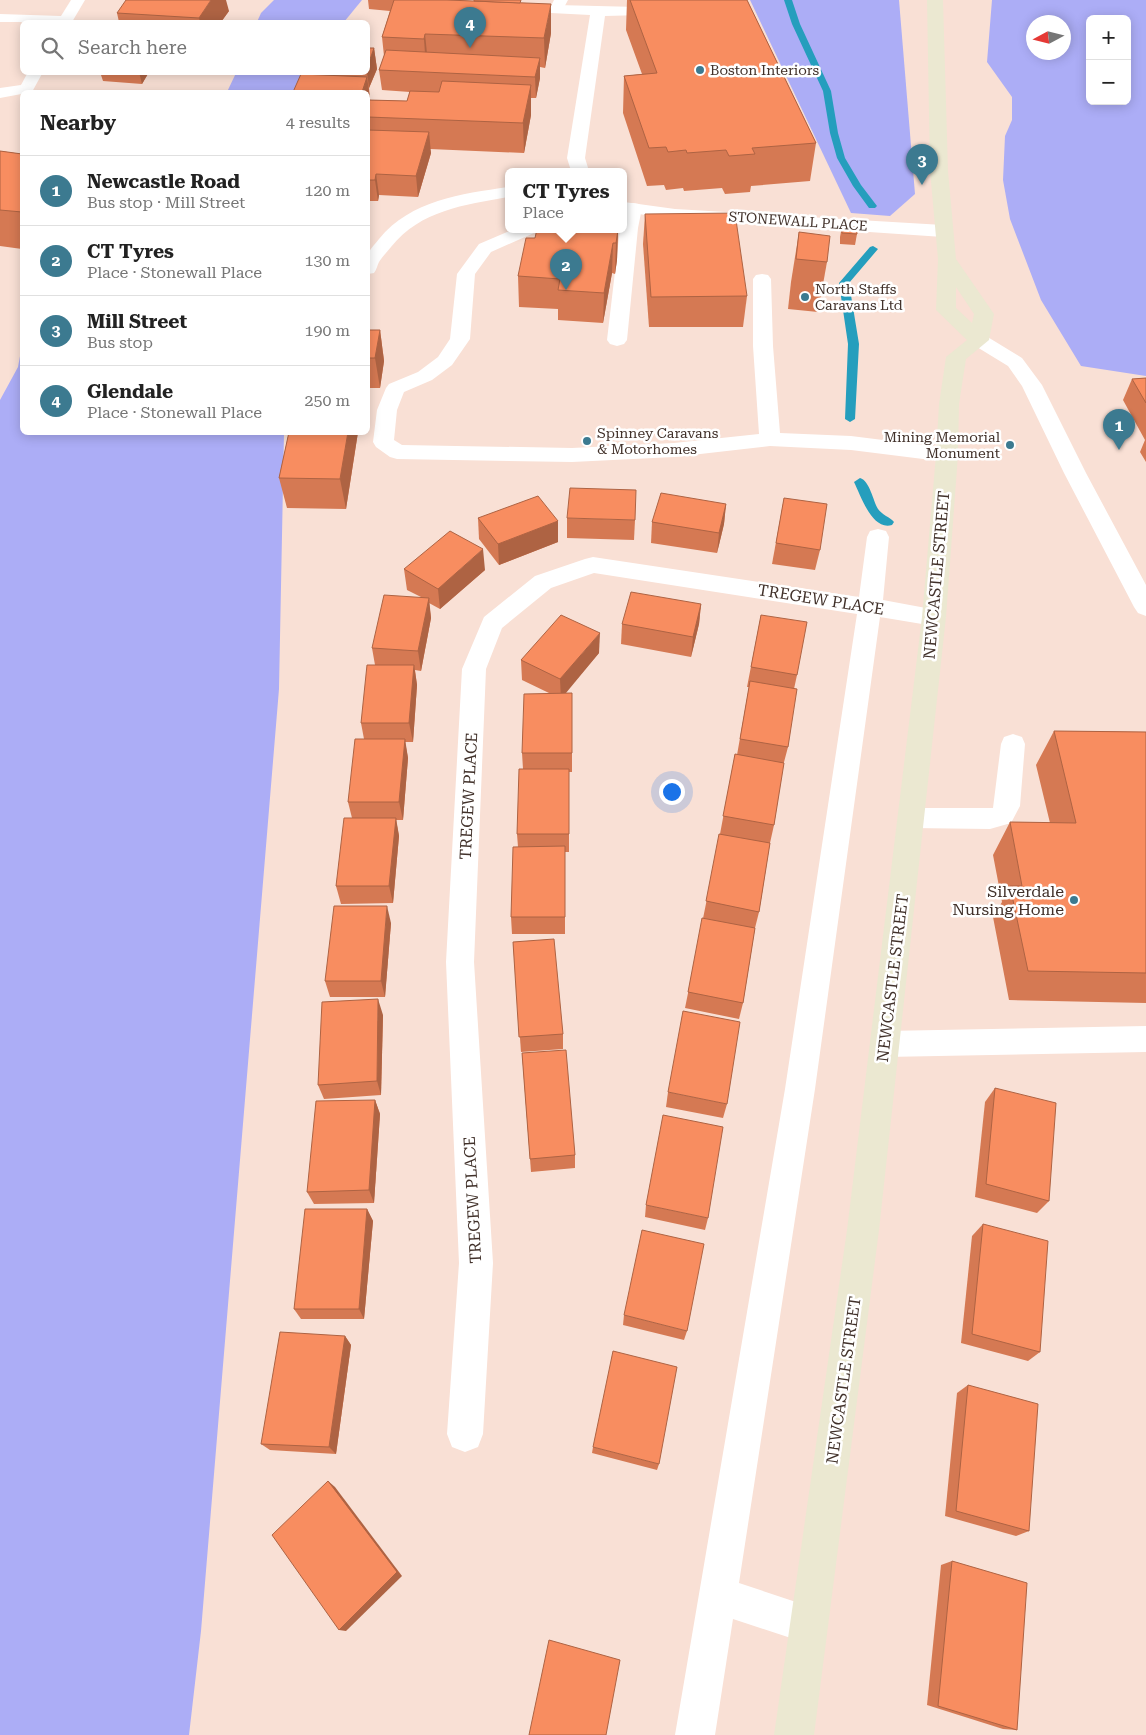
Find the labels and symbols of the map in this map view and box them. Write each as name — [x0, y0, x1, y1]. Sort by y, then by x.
pin: 4 — [454, 7, 486, 48]
north arrow — [1026, 15, 1071, 60]
place label: Boston Interiors — [710, 62, 820, 78]
marker: Boston Interiors — [694, 64, 706, 76]
pin: 3 — [906, 144, 938, 185]
street label: STONEWALL PLACE — [728, 208, 868, 234]
pin: 2 — [550, 249, 582, 290]
place label: North Staffs Caravans Ltd — [815, 281, 903, 313]
marker: North Staffs Caravans Ltd — [799, 291, 811, 303]
pin: 1 — [1103, 409, 1135, 450]
place label: Spinney Caravans & Motorhomes — [597, 425, 719, 457]
place label: Mining Memorial Monument — [884, 429, 1001, 461]
marker: Spinney Caravans & Motorhomes — [581, 435, 593, 447]
marker: Mining Memorial Monument — [1004, 439, 1016, 451]
street label: NEWCASTLE STREET — [920, 490, 953, 660]
street label: TREGEW PLACE — [756, 580, 885, 619]
street label: TREGEW PLACE — [456, 732, 481, 860]
your location — [659, 779, 685, 805]
place label: Silverdale Nursing Home — [952, 882, 1064, 919]
street label: NEWCASTLE STREET — [873, 893, 912, 1063]
marker: Silverdale Nursing Home — [1068, 894, 1080, 906]
street label: TREGEW PLACE — [460, 1136, 485, 1264]
street label: NEWCASTLE STREET — [822, 1295, 865, 1465]

